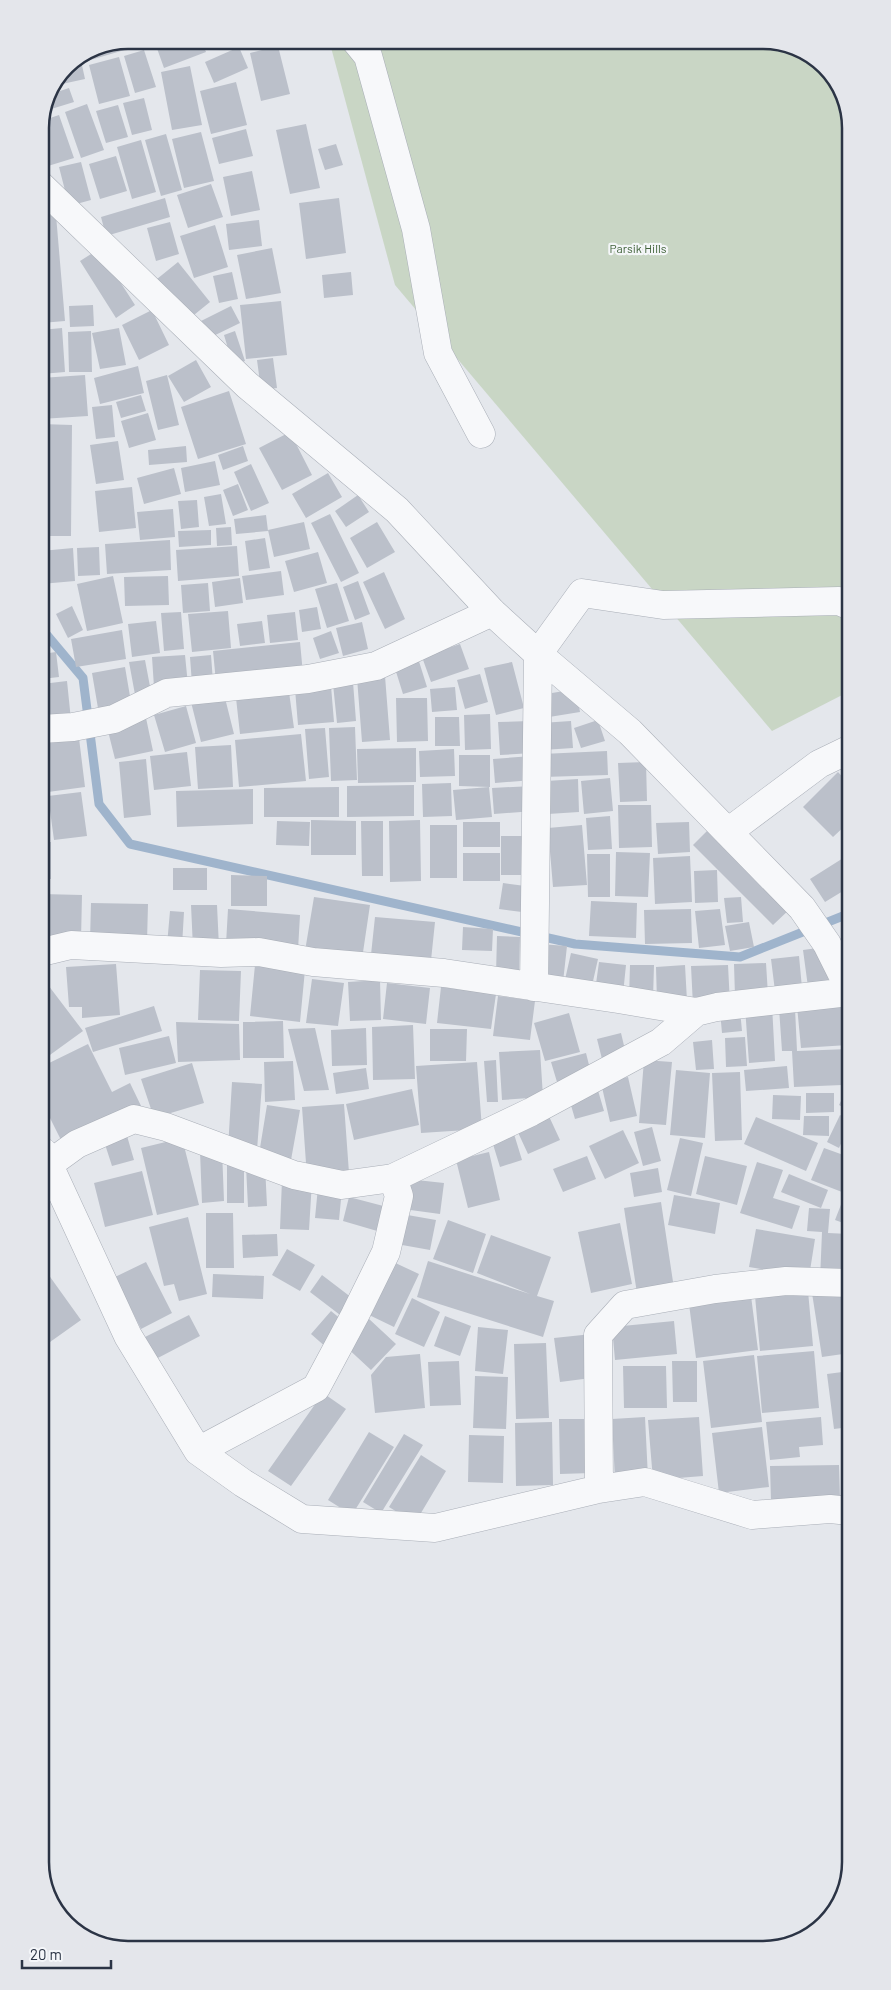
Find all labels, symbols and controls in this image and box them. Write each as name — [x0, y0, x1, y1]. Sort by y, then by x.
park label: Parsik Hills — [610, 241, 667, 255]
scale bar — [22, 1938, 111, 1970]
text: 20 m — [30, 1945, 62, 1963]

